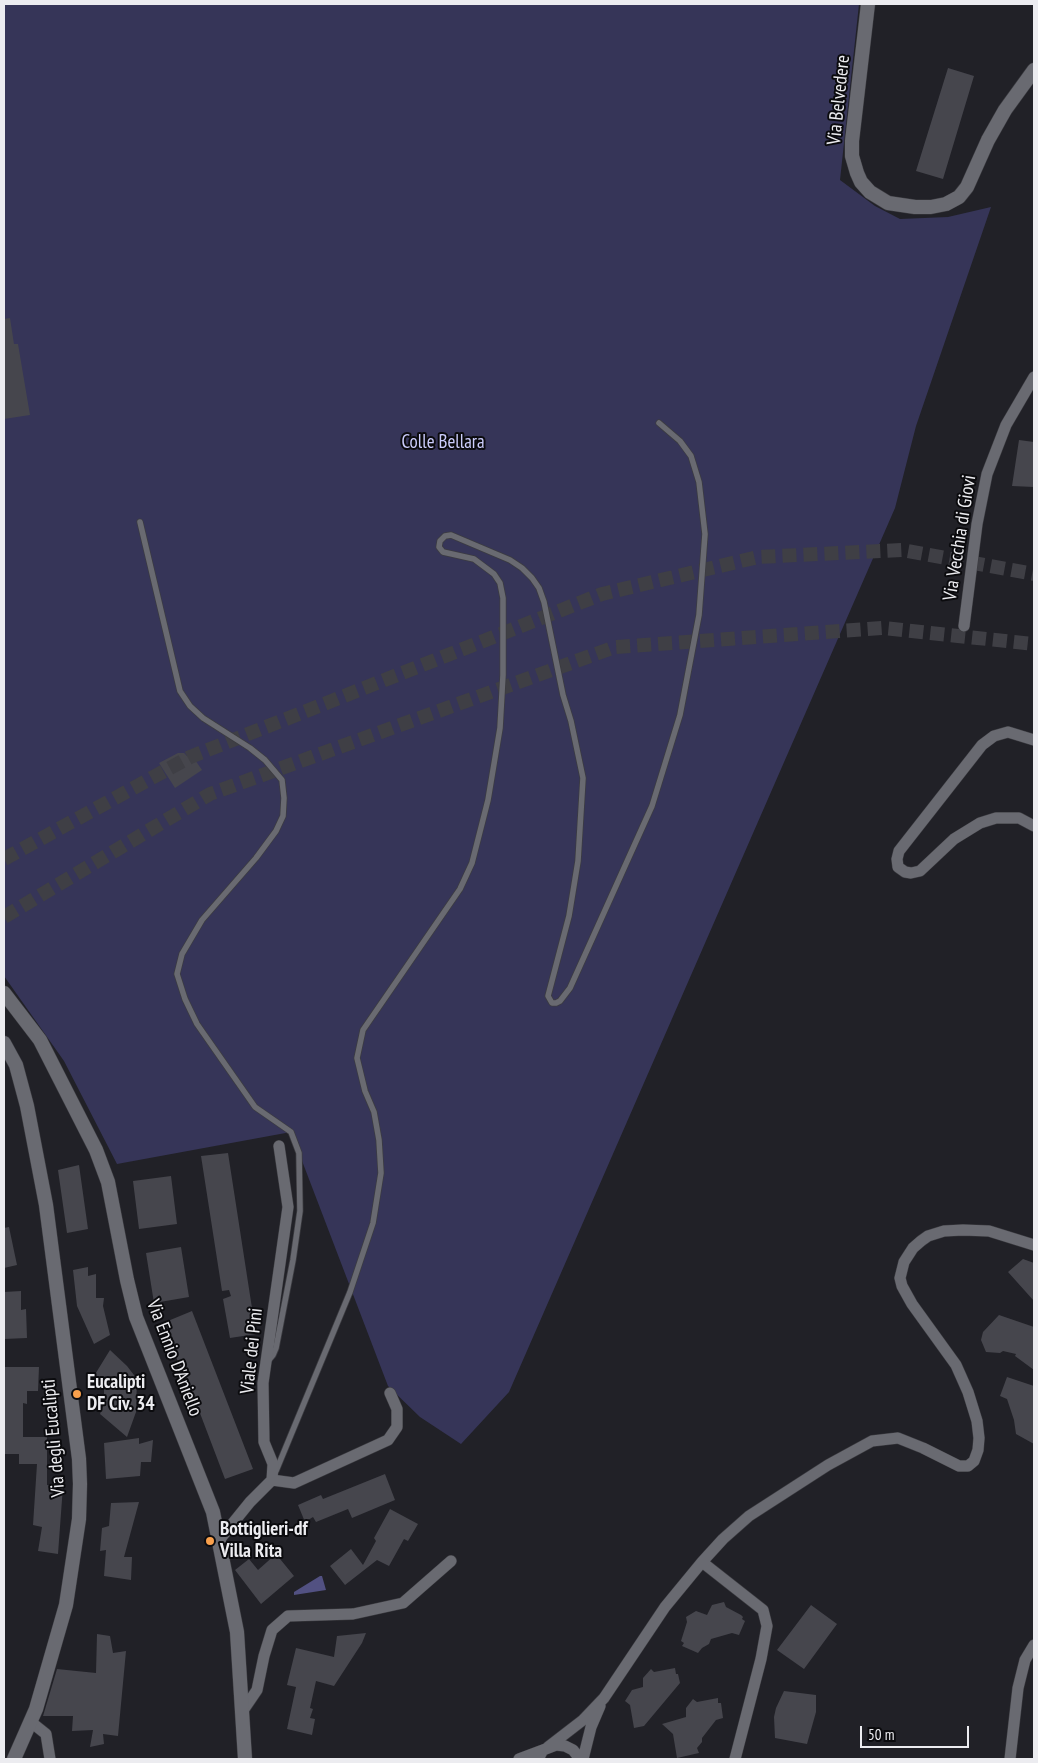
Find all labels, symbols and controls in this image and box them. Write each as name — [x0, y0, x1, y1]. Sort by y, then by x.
street label: Via Belvedere — [823, 54, 855, 146]
park label: Colle Bellara — [401, 432, 485, 454]
street label: Via Vecchia di Giovi — [939, 474, 981, 602]
street label: Via Ennio D'Aniello — [141, 1296, 207, 1420]
street label: Viale dei Pini — [236, 1307, 268, 1395]
place label: Eucalipti DF Civ. 34 — [87, 1372, 155, 1416]
street label: Via degli Eucalipti — [37, 1378, 71, 1498]
marker: Eucalipti DF Civ. 34 — [71, 1388, 83, 1400]
place label: Bottiglieri-df Villa Rita — [220, 1519, 307, 1563]
marker: Bottiglieri-df Villa Rita — [204, 1535, 216, 1547]
scale bar — [863, 1716, 972, 1748]
text: 50 m — [868, 1725, 894, 1744]

